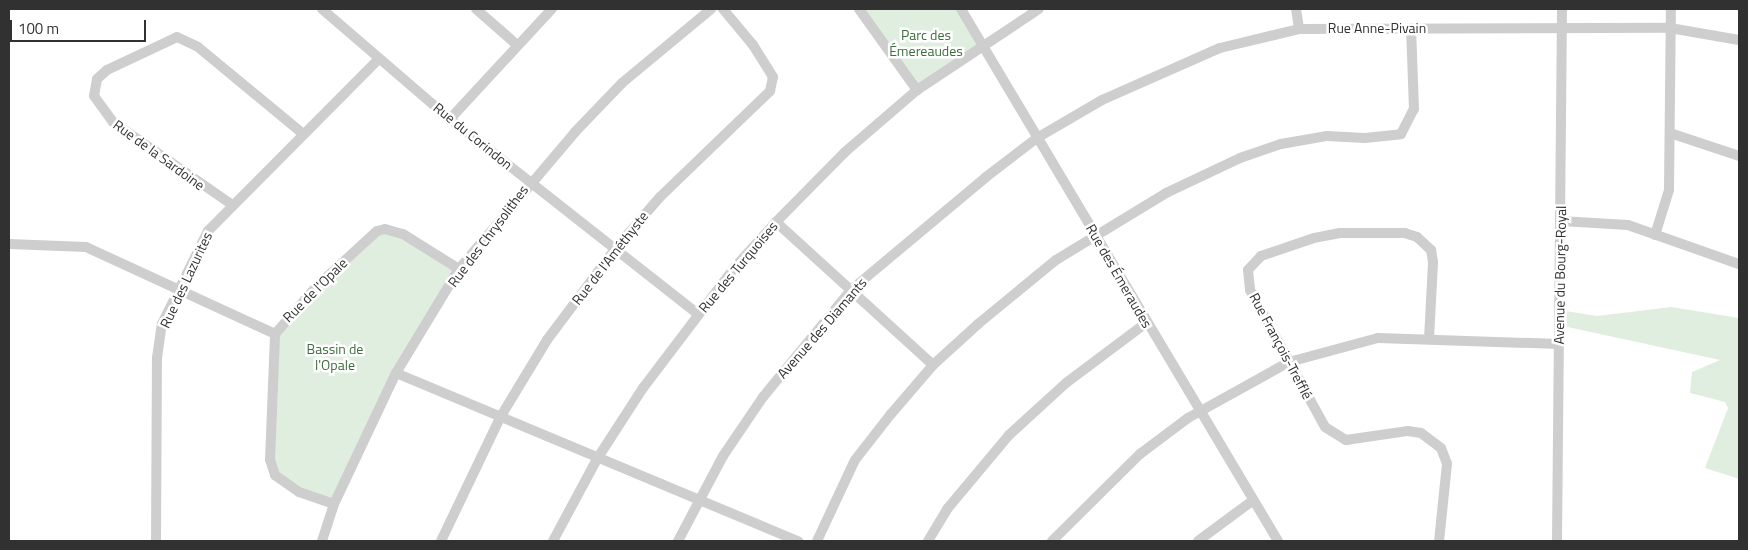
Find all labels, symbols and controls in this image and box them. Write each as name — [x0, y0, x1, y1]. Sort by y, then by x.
scale bar — [12, 10, 149, 42]
text: 100 m — [18, 17, 59, 40]
street label: Rue Anne-Pivain — [1328, 20, 1426, 36]
park label: Parc des Émereaudes — [889, 27, 963, 59]
street label: Rue du Corindon — [430, 99, 516, 173]
street label: Rue de la Sardoine — [110, 116, 208, 194]
street label: Rue des Chrysolithes — [444, 182, 532, 290]
street label: Avenue du Bourg-Royal — [1550, 205, 1570, 345]
street label: Rue de l'Améthyste — [568, 208, 652, 308]
street label: Rue des Turquoises — [695, 218, 781, 316]
street label: Rue des Émeraudes — [1082, 221, 1156, 331]
street label: Rue des Lazurites — [156, 229, 216, 331]
street label: Rue de l'Opale — [279, 254, 351, 326]
street label: Avenue des Diamants — [774, 274, 870, 382]
street label: Rue François-Trefflé — [1246, 290, 1316, 402]
park label: Bassin de l'Opale — [307, 341, 363, 374]

